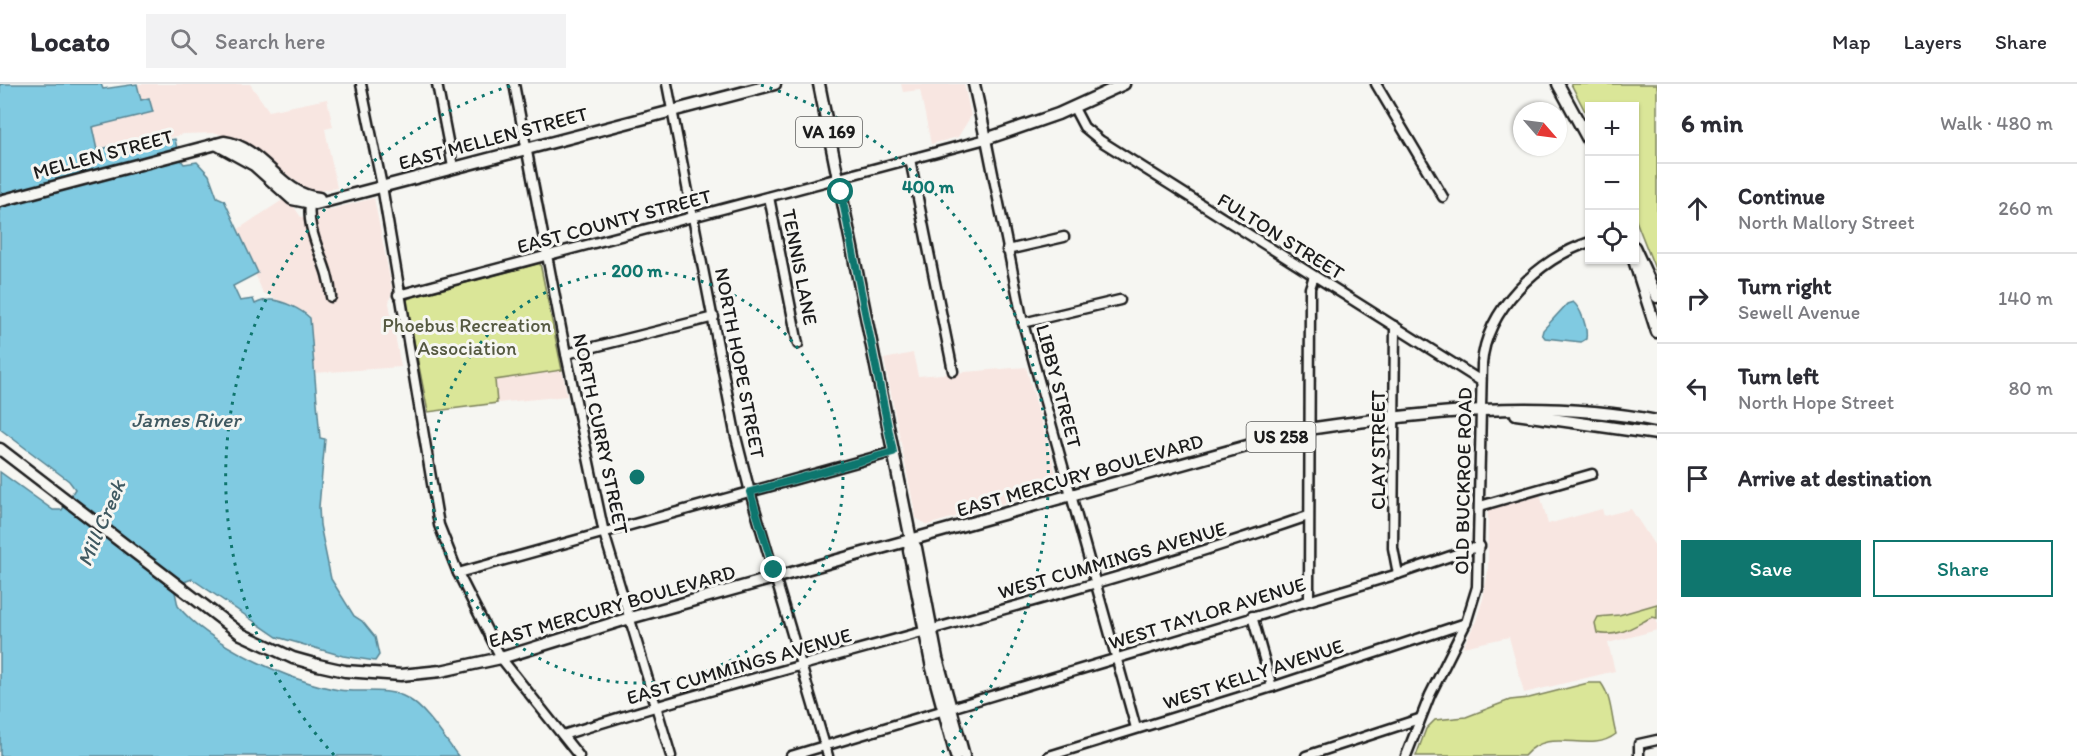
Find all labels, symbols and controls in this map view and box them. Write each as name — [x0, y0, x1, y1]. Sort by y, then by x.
search box — [146, 14, 566, 68]
text: Locato — [30, 24, 110, 58]
icon: search — [167, 25, 200, 58]
text: Search here — [215, 28, 325, 55]
text: Map — [1832, 29, 1871, 54]
text: Layers — [1904, 29, 1962, 54]
text: Share — [1995, 29, 2047, 54]
street label: EAST MELLEN STREET — [396, 101, 590, 175]
north arrow — [1513, 102, 1567, 156]
map controls — [1585, 102, 1639, 264]
button: + — [1585, 102, 1639, 156]
text: 6 min — [1681, 107, 1743, 139]
text: Walk · 480 m — [1940, 111, 2053, 135]
road number: VA 169 — [796, 117, 862, 147]
street label: MELLEN STREET — [30, 124, 176, 184]
button: − — [1585, 156, 1639, 210]
text: 400 m — [902, 176, 955, 198]
route start — [827, 178, 853, 204]
text: Continue — [1738, 183, 1825, 210]
street label: EAST COUNTY STREET — [514, 184, 714, 258]
street label: FULTON STREET — [1213, 187, 1349, 285]
icon: ahead — [1681, 192, 1714, 225]
text: 260 m — [1998, 196, 2053, 220]
street label: TENNIS LANE — [777, 207, 823, 327]
button: locate — [1585, 210, 1639, 264]
text: North Mallory Street — [1738, 210, 1915, 234]
text: 200 m — [612, 260, 663, 282]
street label: NORTH HOPE STREET — [710, 266, 770, 460]
text: Turn right — [1738, 273, 1832, 300]
icon: right — [1681, 282, 1714, 315]
text: 140 m — [1998, 286, 2053, 310]
text: Sewell Avenue — [1738, 300, 1860, 324]
park label: Phoebus Recreation Association — [382, 313, 552, 360]
street label: LIBBY STREET — [1031, 321, 1087, 451]
street label: NORTH CURRY STREET — [568, 331, 634, 537]
text: Turn left — [1738, 363, 1819, 390]
icon: left — [1681, 372, 1714, 405]
text: 80 m — [2008, 376, 2053, 400]
street label: OLD BUCKROE ROAD — [1449, 387, 1477, 575]
street label: CLAY STREET — [1366, 390, 1390, 510]
text: North Hope Street — [1738, 390, 1894, 414]
water label: James River — [132, 407, 243, 432]
road number: US 258 — [1246, 422, 1316, 452]
street label: EAST MERCURY BOULEVARD — [954, 428, 1206, 522]
icon: arrive — [1681, 462, 1714, 495]
text: Arrive at destination — [1738, 465, 1932, 492]
centre of rings — [627, 467, 647, 487]
water label: Mill Creek — [72, 475, 131, 570]
street label: WEST CUMMINGS AVENUE — [995, 516, 1229, 604]
button: Save — [1681, 540, 1861, 597]
button: Share — [1873, 540, 2053, 597]
route end — [760, 556, 786, 582]
street label: EAST MERCURY BOULEVARD — [486, 559, 738, 653]
street label: WEST TAYLOR AVENUE — [1105, 572, 1309, 654]
street label: EAST CUMMINGS AVENUE — [624, 622, 854, 710]
street label: WEST KELLY AVENUE — [1160, 633, 1346, 715]

